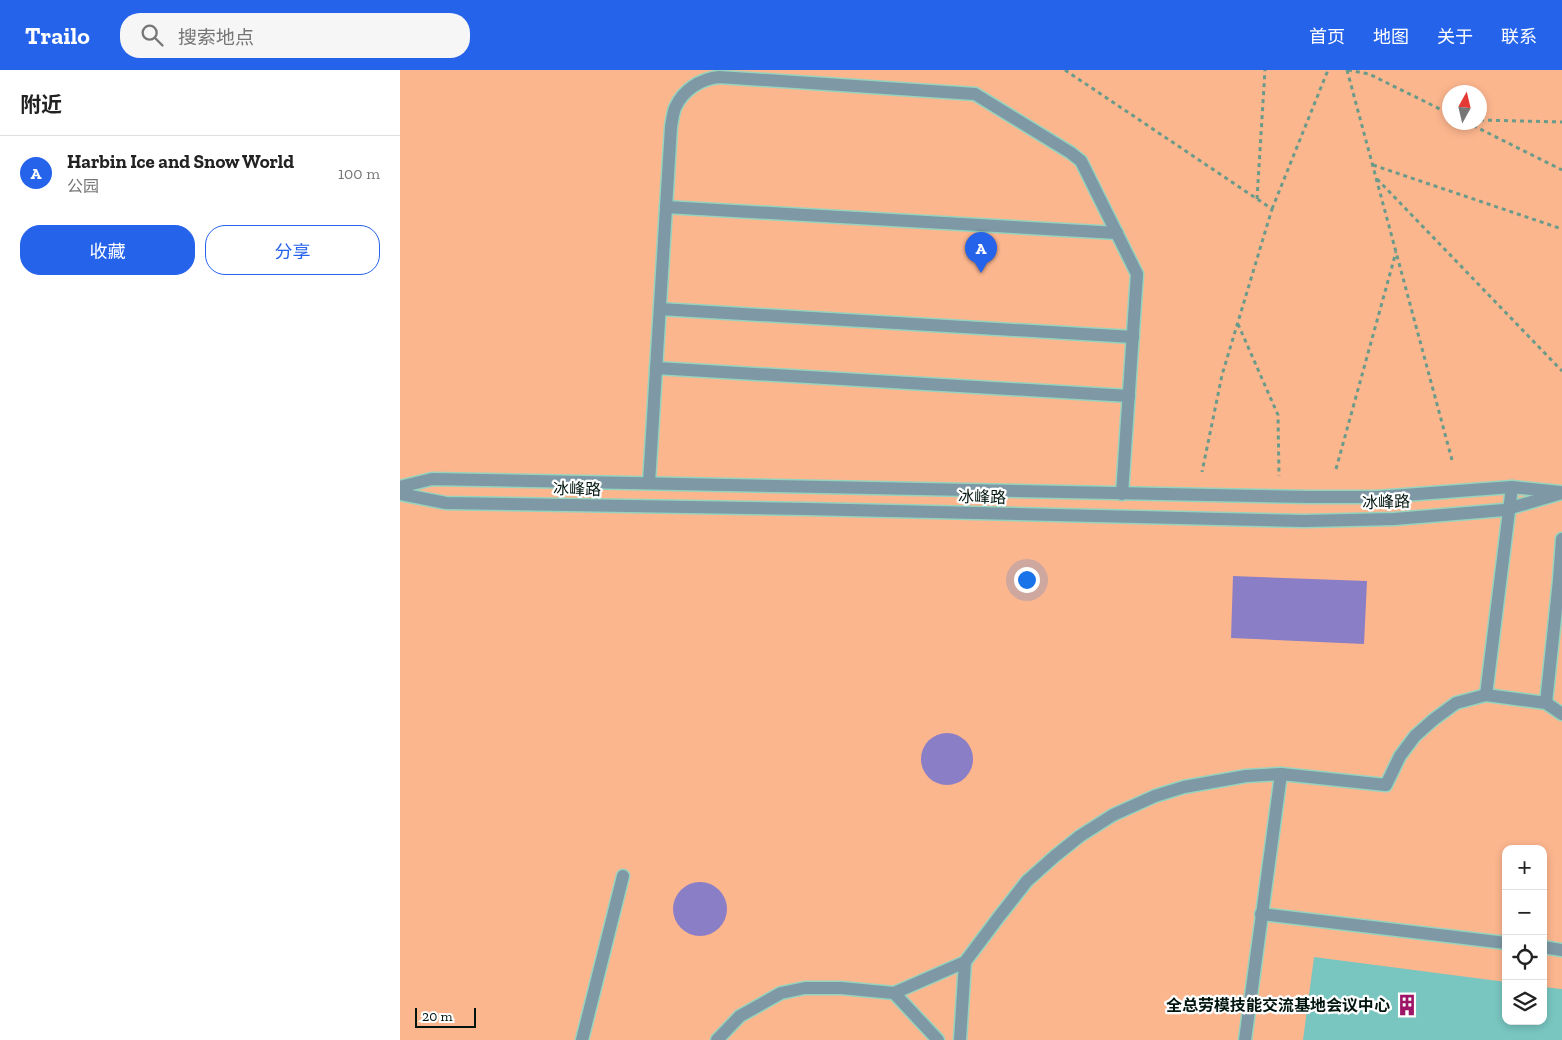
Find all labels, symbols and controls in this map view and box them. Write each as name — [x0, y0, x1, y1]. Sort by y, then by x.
search box — [120, 13, 470, 58]
text: Trailo — [25, 21, 90, 50]
icon: search — [138, 21, 166, 49]
text: 搜索地点 — [178, 26, 254, 49]
text: 首页 — [1309, 26, 1345, 48]
text: 地图 — [1373, 26, 1409, 48]
text: 关于 — [1437, 26, 1473, 48]
text: 联系 — [1501, 26, 1537, 48]
north arrow — [1442, 85, 1487, 130]
text: 附近 — [20, 92, 62, 117]
text: Harbin Ice and Snow World — [67, 150, 294, 173]
text: A — [31, 164, 42, 183]
text: 100 m — [338, 164, 380, 183]
text: 公园 — [67, 177, 99, 196]
button: 收藏 — [20, 225, 195, 275]
button: 分享 — [205, 225, 380, 275]
pin: A — [965, 232, 997, 273]
street label: 冰峰路 — [553, 479, 601, 499]
street label: 冰峰路 — [958, 487, 1006, 507]
street label: 冰峰路 — [1362, 492, 1410, 512]
your location — [1014, 567, 1040, 593]
map controls — [1502, 845, 1547, 1025]
button: + — [1502, 845, 1547, 890]
button: − — [1502, 890, 1547, 935]
button: locate — [1502, 935, 1547, 980]
button: layers — [1502, 980, 1547, 1025]
building icon: 全总劳模技能交流基地会议中心 — [1394, 992, 1420, 1018]
place label: 全总劳模技能交流基地会议中心 — [1166, 996, 1390, 1015]
scale bar — [415, 1005, 476, 1028]
text: 20 m — [422, 1008, 453, 1025]

